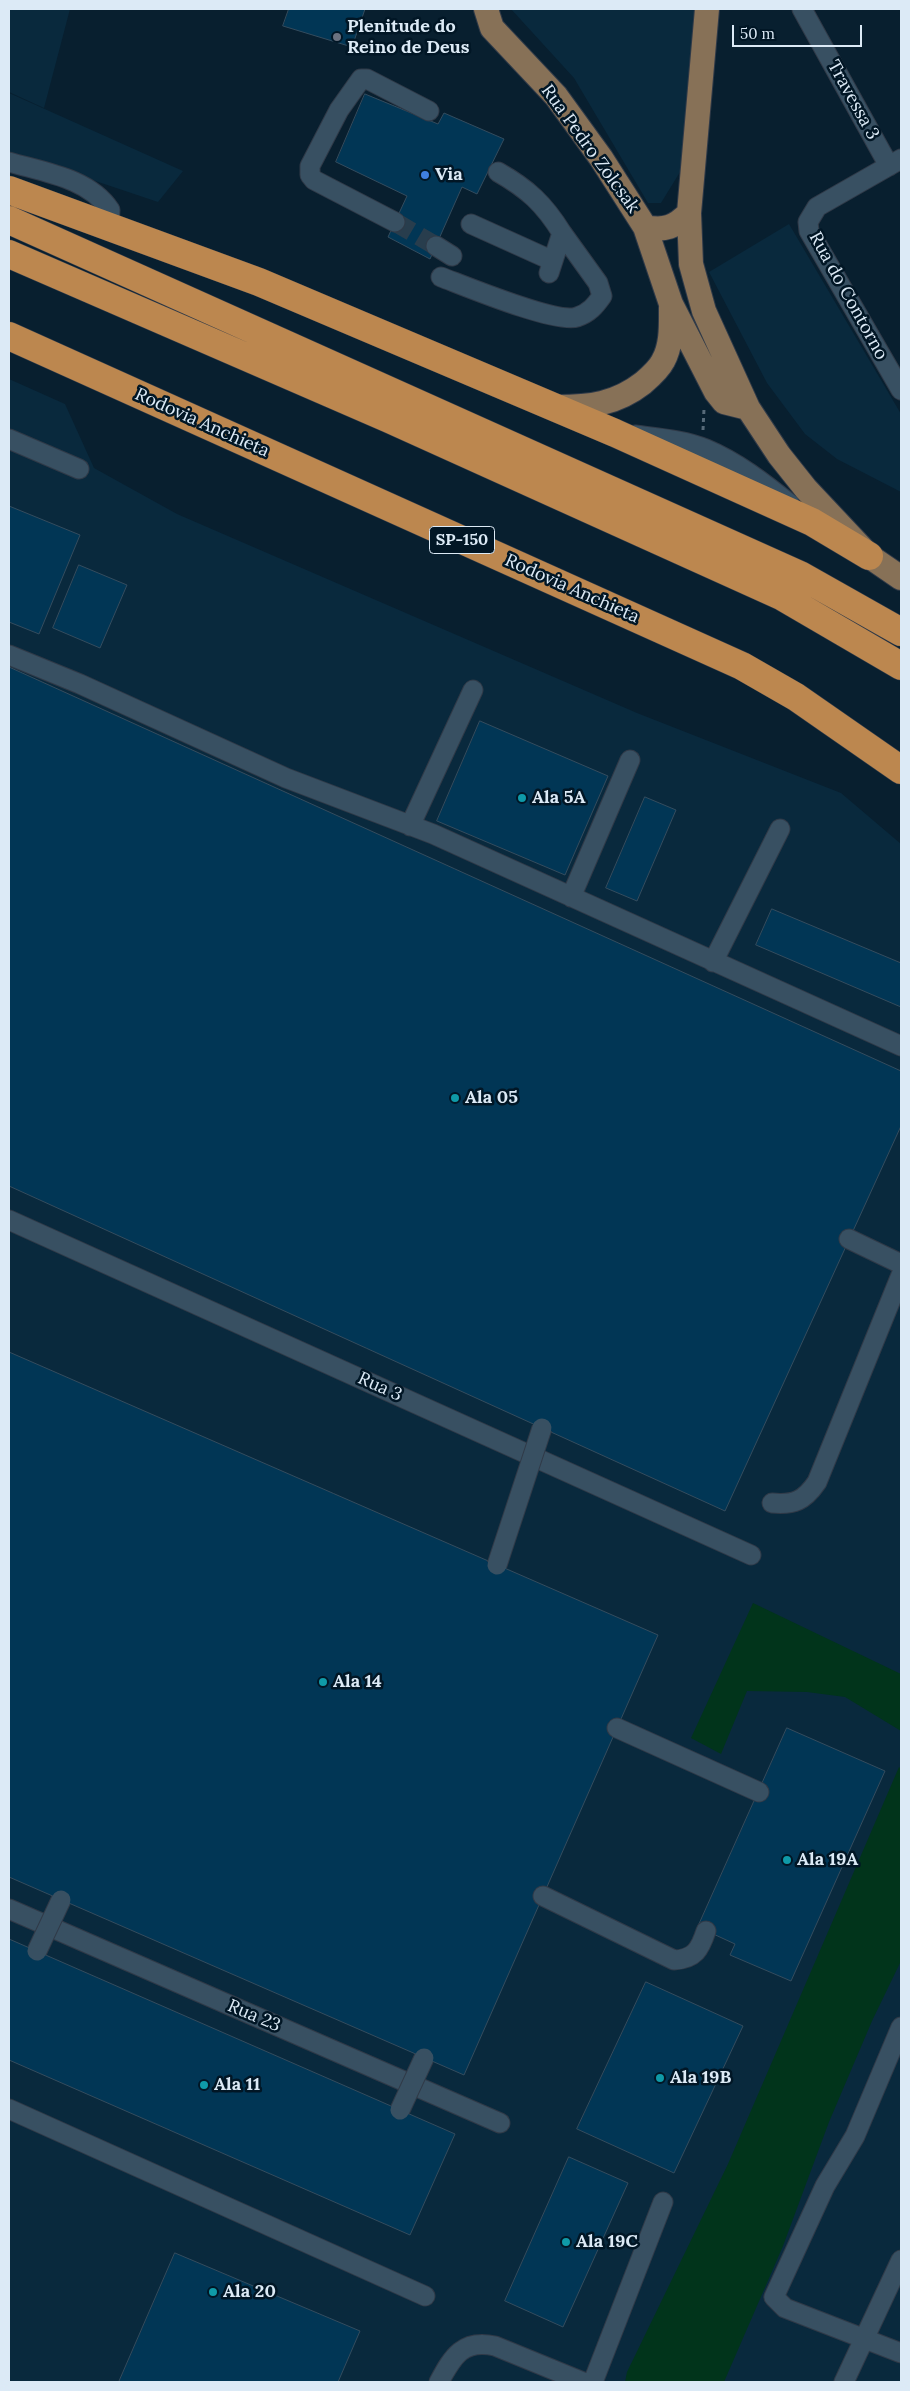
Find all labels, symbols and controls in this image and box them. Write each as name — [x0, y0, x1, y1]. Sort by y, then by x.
scale bar — [735, 15, 865, 47]
place label: Plenitude do Reino de Deus — [347, 16, 469, 58]
text: 50 m — [740, 24, 775, 43]
marker: Plenitude do Reino de Deus — [331, 31, 343, 43]
street label: Travessa 3 — [822, 57, 884, 143]
street label: Rua Pedro Zolcsak — [536, 81, 644, 217]
place label: Via — [435, 164, 463, 186]
marker: Via — [419, 169, 431, 181]
street label: Rua do Contorno — [804, 228, 892, 364]
street label: Rodovia Anchieta — [132, 384, 272, 462]
road number: SP-150 — [430, 526, 494, 554]
street label: Rodovia Anchieta — [502, 550, 642, 628]
place label: Ala 5A — [532, 787, 586, 809]
marker: Ala 5A — [516, 792, 528, 804]
place label: Ala 05 — [465, 1087, 518, 1109]
marker: Ala 05 — [449, 1092, 461, 1104]
street label: Rua 3 — [355, 1368, 405, 1406]
place label: Ala 14 — [333, 1671, 382, 1693]
marker: Ala 14 — [317, 1676, 329, 1688]
place label: Ala 19A — [797, 1849, 858, 1871]
marker: Ala 19A — [781, 1854, 793, 1866]
street label: Rua 23 — [224, 1995, 284, 2037]
place label: Ala 19B — [670, 2067, 731, 2089]
marker: Ala 19B — [654, 2072, 666, 2084]
place label: Ala 11 — [214, 2074, 260, 2096]
marker: Ala 11 — [198, 2079, 210, 2091]
place label: Ala 19C — [576, 2231, 638, 2253]
marker: Ala 19C — [560, 2236, 572, 2248]
place label: Ala 20 — [223, 2281, 276, 2303]
marker: Ala 20 — [207, 2286, 219, 2298]

